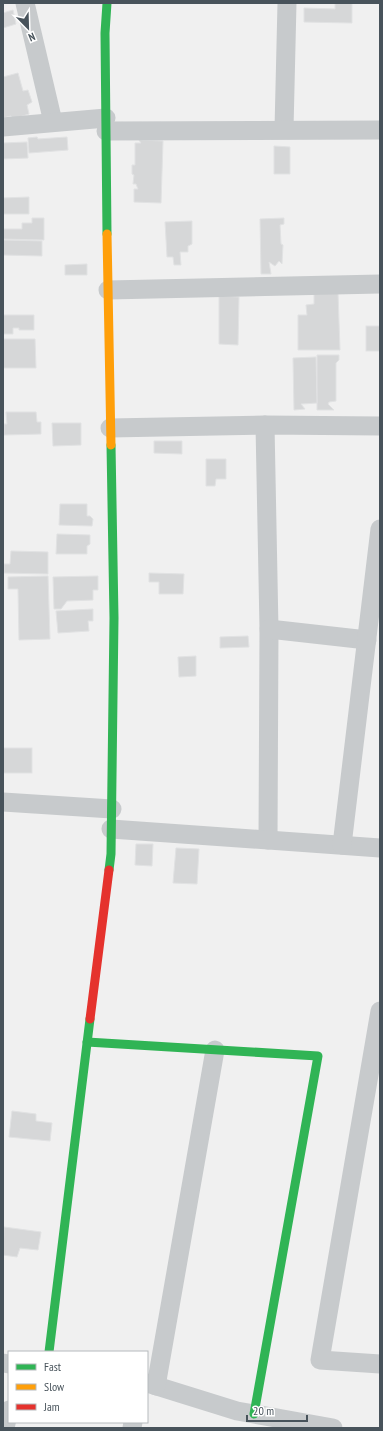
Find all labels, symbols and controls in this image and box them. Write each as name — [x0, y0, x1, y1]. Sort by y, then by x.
north arrow — [8, 8, 48, 48]
text: N — [26, 30, 37, 45]
legend — [8, 1351, 148, 1423]
text: Fast — [44, 1359, 62, 1374]
text: Slow — [44, 1379, 65, 1394]
scale bar — [247, 1397, 307, 1423]
text: Jam — [43, 1399, 60, 1414]
text: 20 m — [253, 1403, 274, 1418]

